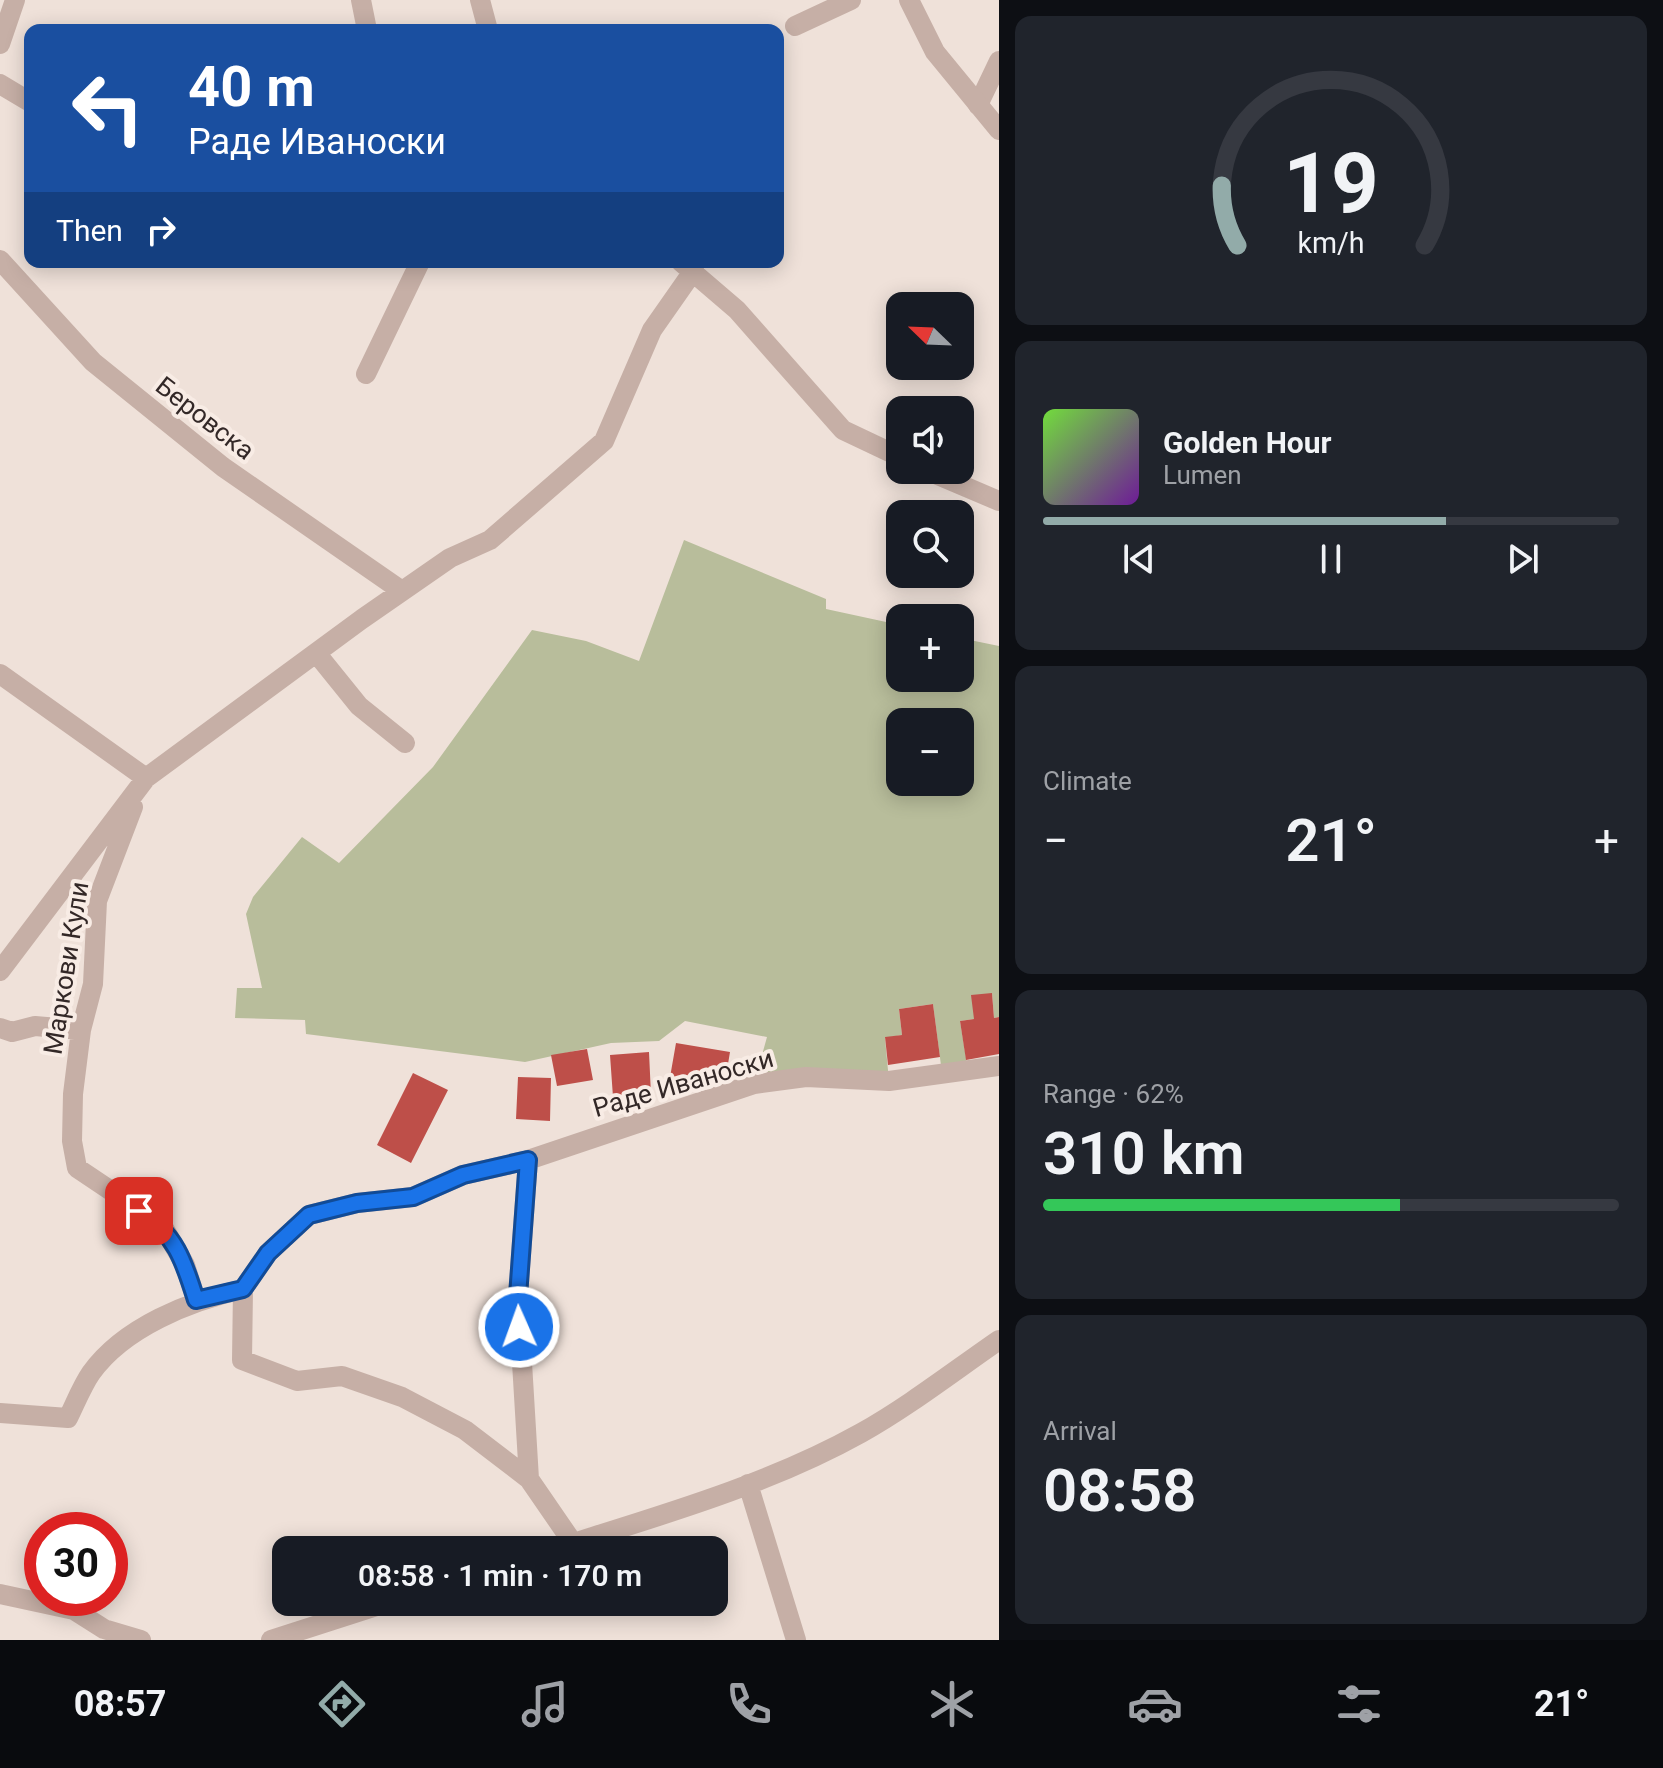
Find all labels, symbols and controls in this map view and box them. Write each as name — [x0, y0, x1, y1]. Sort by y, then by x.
text: 40 m — [188, 54, 315, 120]
icon: left — [56, 56, 160, 160]
text: Раде Иваноски — [188, 121, 446, 163]
text: 19 — [1283, 135, 1379, 232]
icon: right — [139, 208, 183, 252]
text: Then — [56, 213, 123, 248]
text: km/h — [1297, 227, 1365, 261]
north arrow — [886, 292, 974, 380]
map controls — [886, 292, 974, 796]
street label: Беровска — [150, 370, 260, 466]
button: sound — [886, 396, 974, 484]
text: Golden Hour — [1163, 425, 1332, 460]
text: Lumen — [1163, 460, 1242, 490]
button: search — [886, 500, 974, 588]
icon: previous — [1117, 537, 1161, 581]
icon: pause — [1309, 537, 1353, 581]
icon: next — [1501, 537, 1545, 581]
button: + — [886, 604, 974, 692]
button: − — [886, 708, 974, 796]
text: Climate — [1043, 766, 1132, 796]
text: 21° — [1285, 805, 1377, 876]
text: − — [1043, 815, 1068, 867]
text: + — [1594, 815, 1619, 867]
street label: Маркови Кули — [38, 880, 94, 1056]
street label: Раде Иваноски — [589, 1043, 777, 1123]
text: Range · 62% — [1043, 1079, 1184, 1109]
text: 310 km — [1043, 1118, 1245, 1189]
pin — [105, 1177, 173, 1245]
icon: arrive — [117, 1189, 161, 1233]
position arrow — [477, 1285, 561, 1369]
text: Arrival — [1043, 1416, 1117, 1446]
text: 08:58 — [1043, 1455, 1196, 1526]
speed limit sign: 30 — [24, 1512, 128, 1616]
text: 08:58 · 1 min · 170 m — [358, 1558, 642, 1593]
icon: directions — [314, 1676, 370, 1732]
icon: music — [517, 1676, 573, 1732]
icon: phone — [721, 1676, 777, 1732]
icon: climate — [924, 1676, 980, 1732]
icon: car — [1127, 1676, 1183, 1732]
icon: filters — [1331, 1676, 1387, 1732]
text: 08:57 — [74, 1683, 166, 1725]
text: 21° — [1534, 1683, 1589, 1725]

